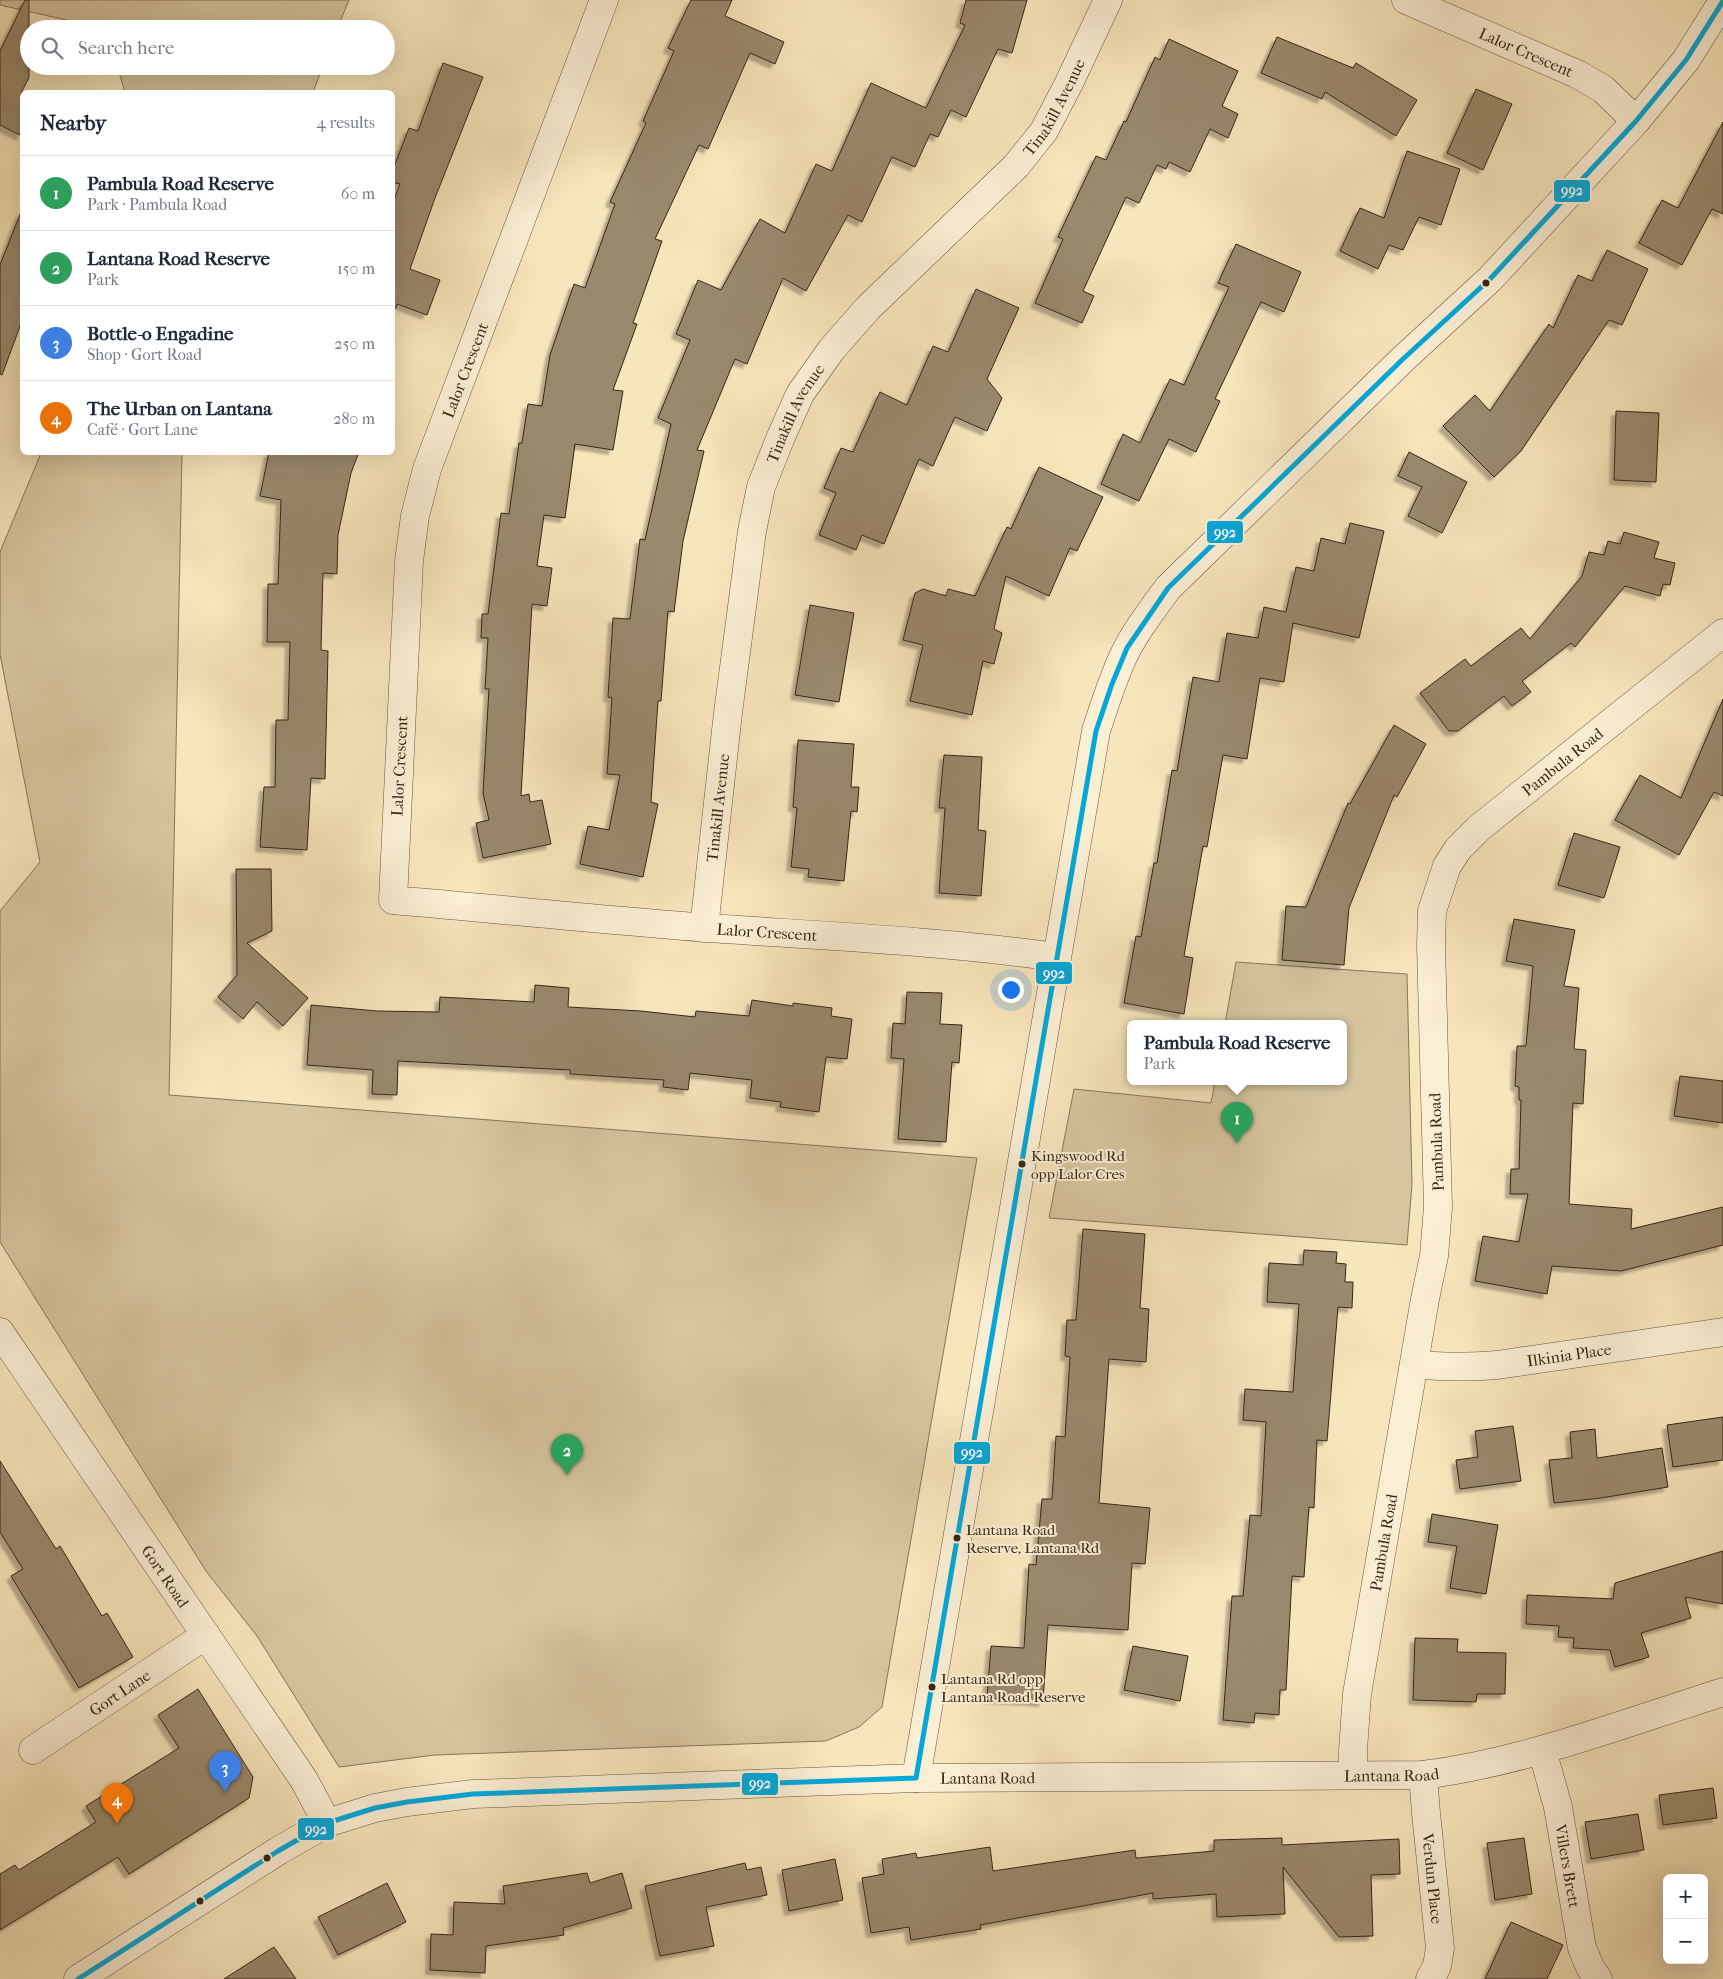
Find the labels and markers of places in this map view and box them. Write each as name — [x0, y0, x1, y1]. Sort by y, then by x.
unlabelled marker — [1481, 278, 1491, 288]
pin: 1 — [1221, 1102, 1253, 1143]
place label: Kingswood Rd opp Lalor Cres — [1031, 1147, 1126, 1183]
marker: Kingswood Rd opp Lalor Cres — [1017, 1159, 1027, 1169]
pin: 2 — [551, 1434, 583, 1475]
place label: Lantana Road Reserve, Lantana Rd — [966, 1521, 1100, 1557]
marker: Lantana Road Reserve, Lantana Rd — [952, 1533, 962, 1543]
place label: Lantana Rd opp Lantana Road Reserve — [941, 1670, 1086, 1706]
marker: Lantana Rd opp Lantana Road Reserve — [927, 1682, 937, 1692]
pin: 3 — [209, 1751, 241, 1792]
pin: 4 — [101, 1783, 133, 1824]
unlabelled marker — [262, 1853, 272, 1863]
unlabelled marker — [195, 1896, 205, 1906]

